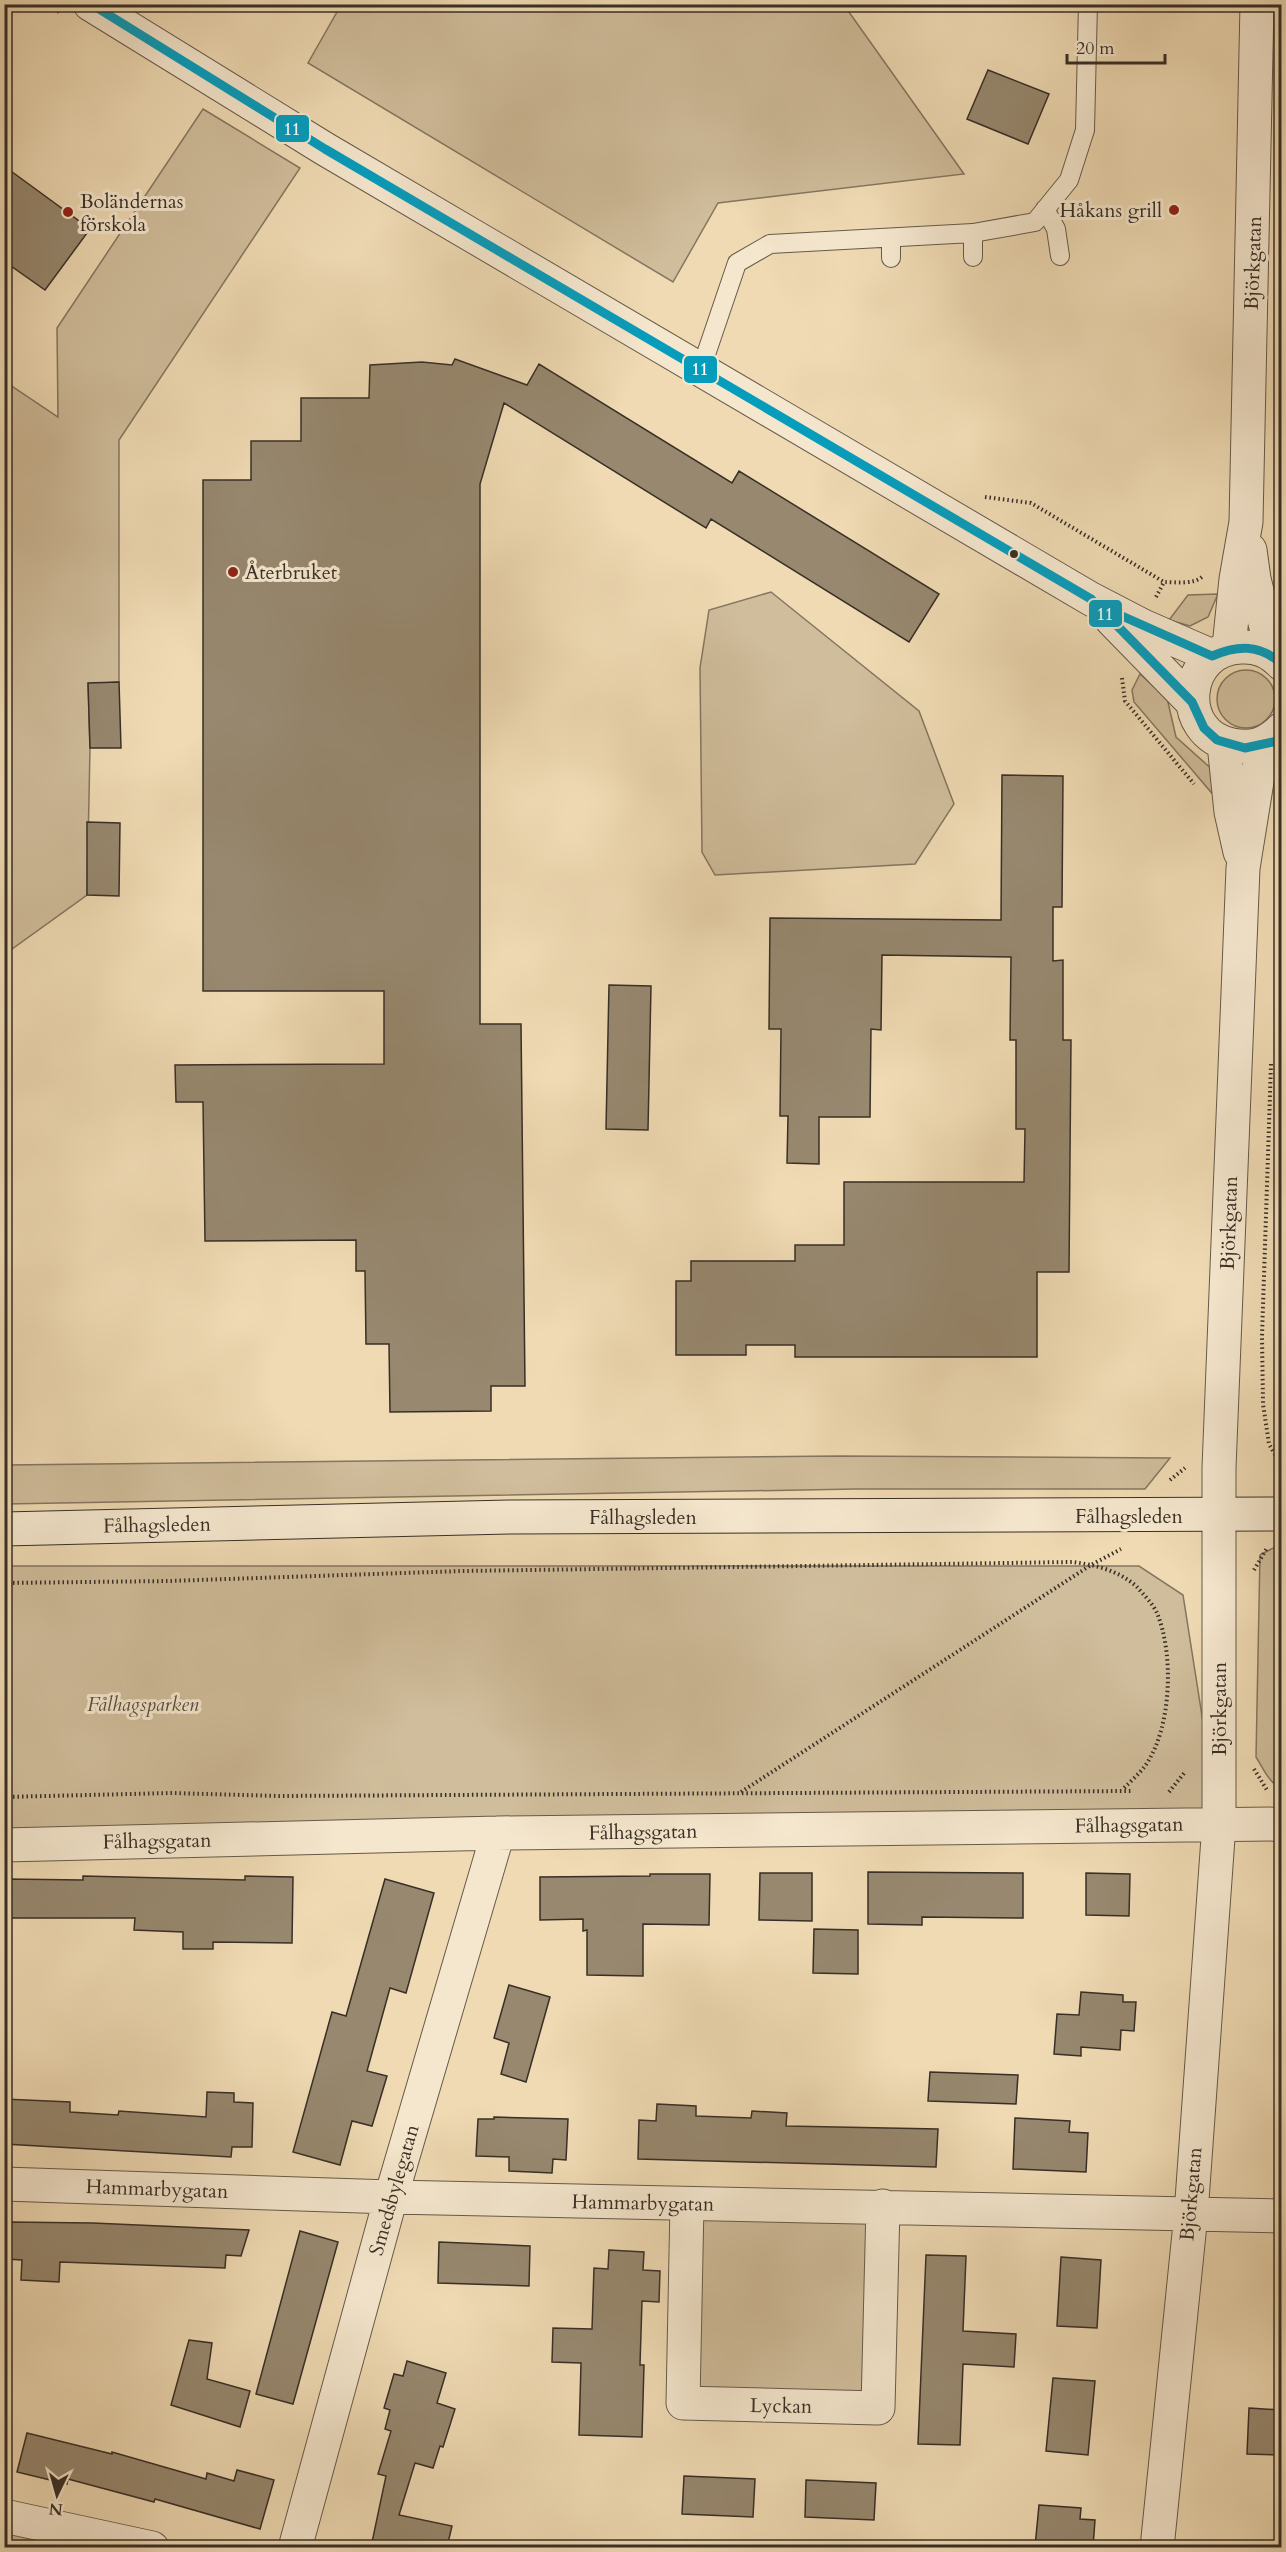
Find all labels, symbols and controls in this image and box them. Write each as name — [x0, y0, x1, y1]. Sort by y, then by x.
scale bar — [1067, 27, 1164, 65]
text: 20 m — [1076, 36, 1115, 61]
line badge: 11 — [275, 114, 310, 143]
text: 11 — [284, 119, 300, 141]
place label: Boländernas förskola — [80, 188, 183, 238]
place label: Håkans grill — [1060, 197, 1162, 224]
marker: Håkans grill — [1167, 203, 1181, 217]
marker: Boländernas förskola — [61, 205, 75, 219]
street label: Björkgatan — [1238, 215, 1268, 311]
line badge: 11 — [683, 355, 718, 384]
text: 11 — [692, 359, 708, 381]
unlabelled marker — [1008, 548, 1020, 560]
place label: Återbruket — [245, 559, 338, 586]
marker: Återbruket — [226, 565, 240, 579]
line badge: 11 — [1088, 599, 1123, 628]
text: 11 — [1097, 604, 1113, 626]
street label: Björkgatan — [1214, 1175, 1244, 1271]
street label: Fålhagsleden — [1075, 1503, 1184, 1530]
street label: Fålhagsleden — [589, 1504, 698, 1531]
street label: Fålhagsleden — [103, 1511, 212, 1539]
street label: Björkgatan — [1206, 1661, 1233, 1756]
park label: Fålhagsparken — [87, 1691, 199, 1718]
street label: Fålhagsgatan — [1074, 1811, 1184, 1839]
street label: Fålhagsgatan — [588, 1818, 698, 1846]
street label: Fålhagsgatan — [102, 1827, 212, 1855]
street label: Smedsbylegatan — [362, 2121, 426, 2259]
street label: Björkgatan — [1173, 2145, 1209, 2242]
street label: Hammarbygatan — [85, 2173, 229, 2205]
street label: Hammarbygatan — [571, 2188, 715, 2218]
street label: Lyckan — [750, 2392, 813, 2420]
north arrow — [27, 2465, 87, 2525]
text: N — [48, 2497, 64, 2521]

